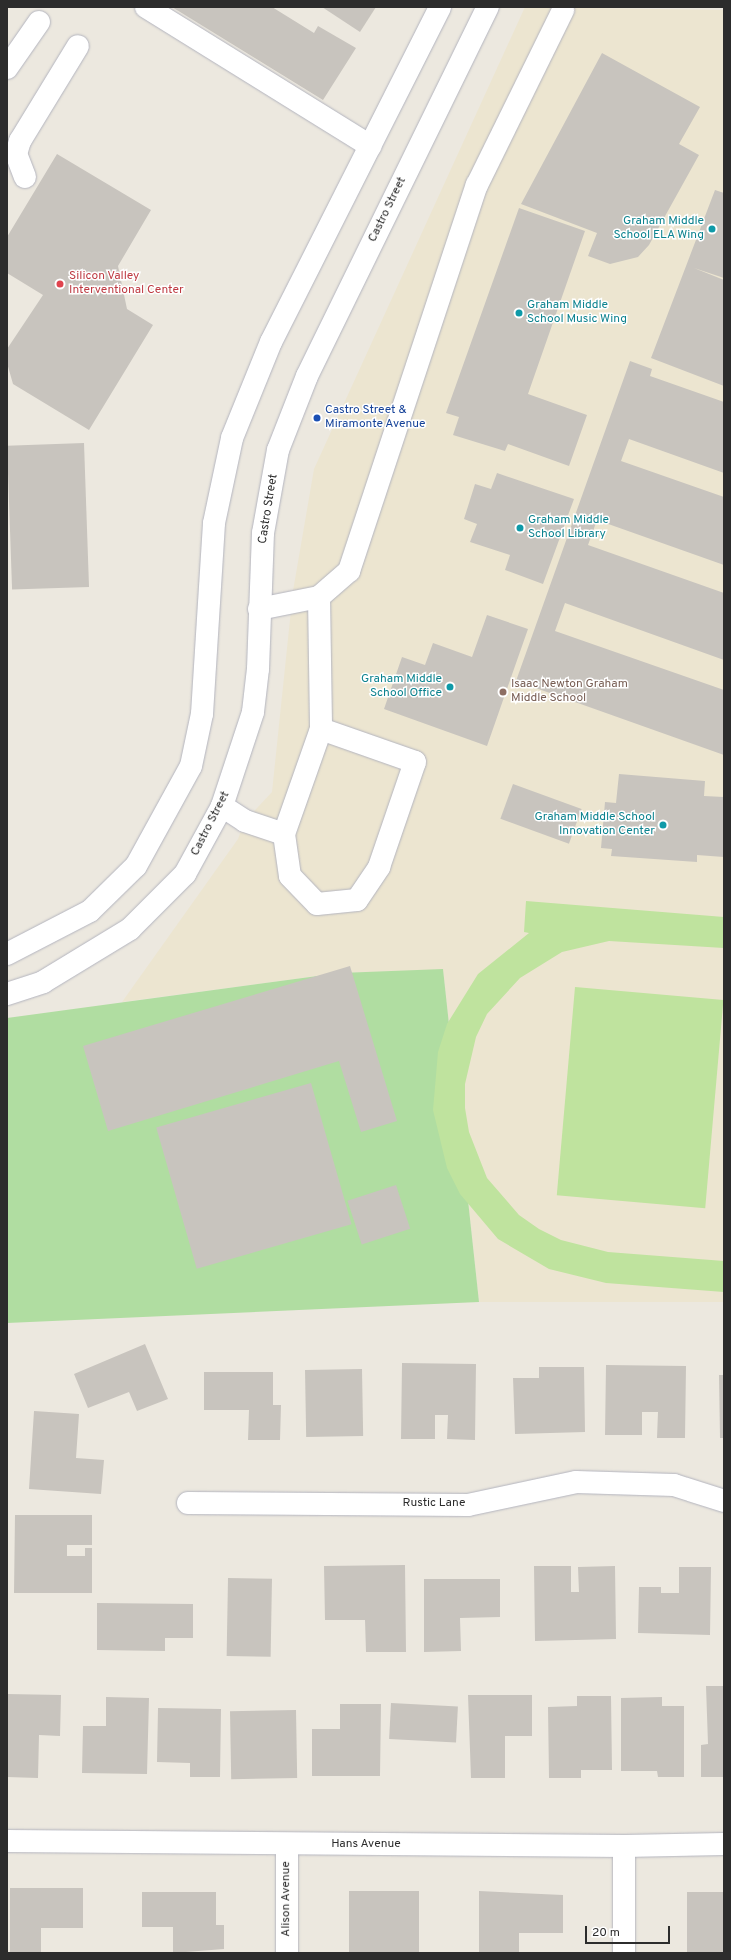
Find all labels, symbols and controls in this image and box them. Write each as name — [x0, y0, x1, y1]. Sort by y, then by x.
street label: Castro Street — [366, 175, 410, 245]
place label: Graham Middle School ELA Wing — [613, 215, 704, 243]
marker: Graham Middle School ELA Wing — [707, 224, 717, 234]
place label: Silicon Valley Interventional Center — [69, 270, 184, 298]
marker: Silicon Valley Interventional Center — [54, 278, 66, 290]
place label: Graham Middle School Music Wing — [527, 299, 627, 327]
marker: Graham Middle School Music Wing — [514, 308, 524, 318]
place label: Castro Street & Miramonte Avenue — [325, 404, 426, 432]
marker: Castro Street & Miramonte Avenue — [312, 413, 322, 423]
street label: Castro Street — [256, 473, 282, 545]
place label: Graham Middle School Library — [528, 514, 609, 542]
marker: Graham Middle School Library — [515, 523, 525, 533]
place label: Graham Middle School Office — [361, 673, 442, 701]
place label: Isaac Newton Graham Middle School — [511, 678, 628, 706]
marker: Graham Middle School Office — [445, 682, 455, 692]
marker: Isaac Newton Graham Middle School — [498, 687, 508, 697]
street label: Castro Street — [189, 789, 233, 859]
place label: Graham Middle School Innovation Center — [534, 811, 655, 839]
marker: Graham Middle School Innovation Center — [658, 820, 668, 830]
street label: Rustic Lane — [403, 1497, 465, 1511]
street label: Hans Avenue — [331, 1838, 401, 1852]
street label: Alison Avenue — [280, 1861, 294, 1937]
scale bar — [587, 1918, 672, 1944]
text: 20 m — [592, 1925, 620, 1941]

